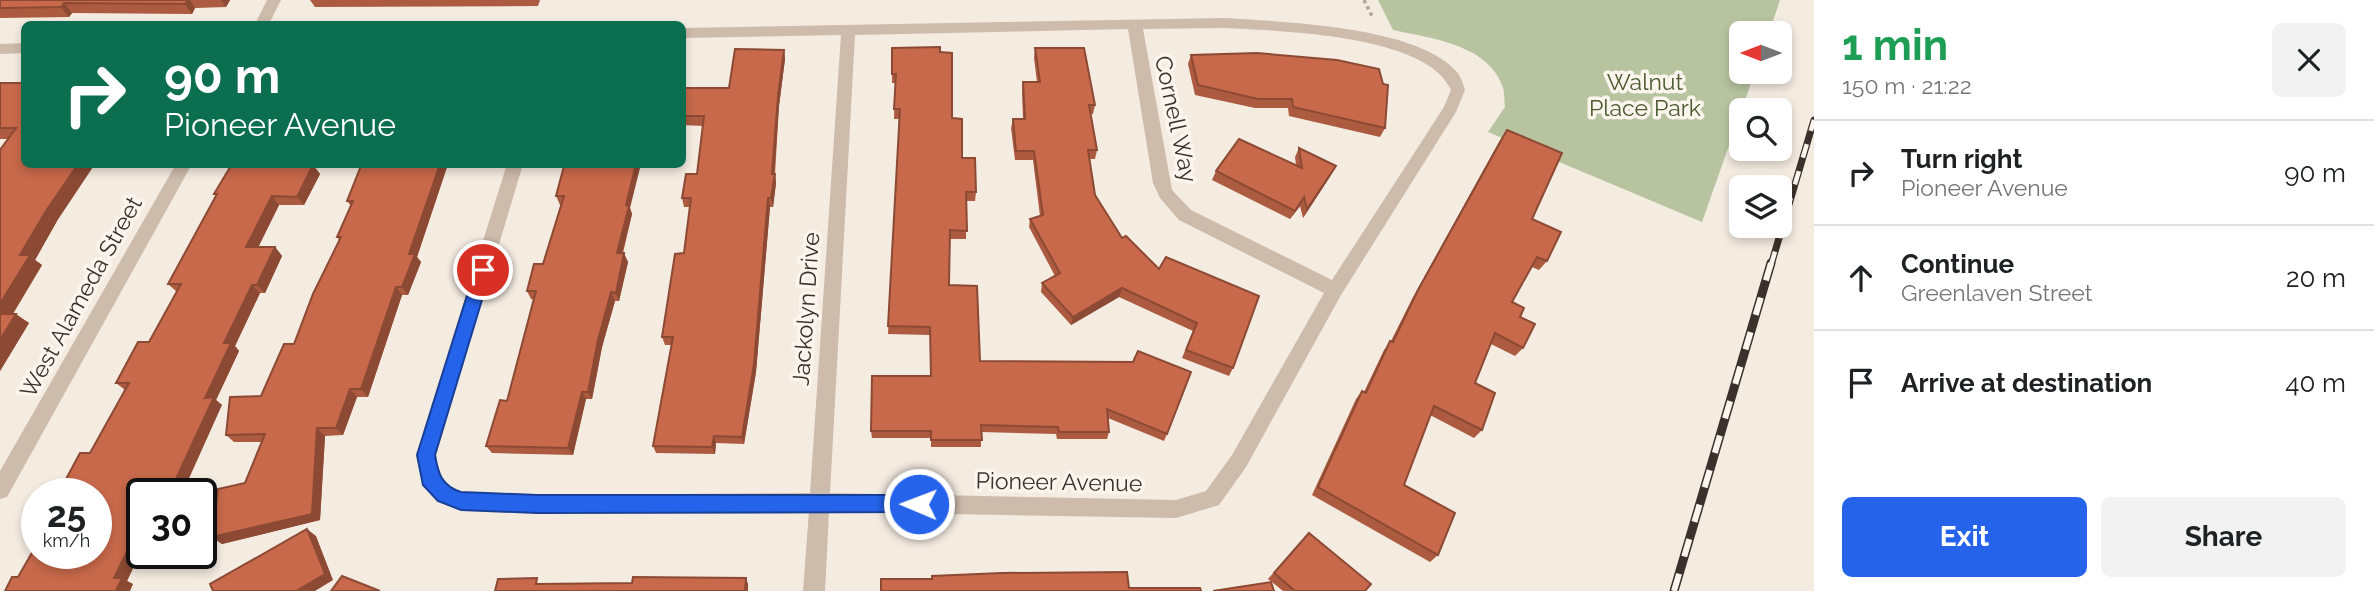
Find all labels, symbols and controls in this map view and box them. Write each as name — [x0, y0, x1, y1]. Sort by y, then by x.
north arrow — [1729, 21, 1792, 84]
map controls — [1729, 21, 1792, 238]
text: 1 min — [1842, 21, 1948, 70]
button: close — [2272, 23, 2346, 97]
text: 90 m — [164, 47, 280, 104]
icon: right — [49, 49, 140, 140]
street label: Cornell Way — [1150, 53, 1203, 185]
park label: Walnut Place Park — [1589, 68, 1701, 121]
text: 150 m · 21:22 — [1842, 72, 1972, 99]
button: search — [1729, 98, 1792, 161]
text: Pioneer Avenue — [164, 106, 396, 143]
text: Turn right — [1901, 144, 2022, 174]
icon: right — [1842, 154, 1880, 192]
text: 90 m — [2284, 158, 2346, 188]
text: Pioneer Avenue — [1901, 174, 2068, 201]
button: layers — [1729, 175, 1792, 238]
street label: West Alameda Street — [14, 191, 147, 402]
street label: Jackolyn Drive — [787, 231, 824, 387]
pin — [453, 240, 513, 300]
text: Continue — [1901, 249, 2014, 279]
icon: arrive — [464, 251, 502, 289]
icon: ahead — [1842, 259, 1880, 297]
text: 20 m — [2286, 263, 2346, 293]
text: Greenlaven Street — [1901, 279, 2092, 306]
icon: arrive — [1842, 364, 1880, 402]
text: Arrive at destination — [1901, 368, 2152, 398]
text: 40 m — [2285, 368, 2346, 398]
position arrow — [882, 467, 956, 541]
street label: Pioneer Avenue — [975, 467, 1143, 496]
speed limit sign: 30 — [126, 478, 217, 569]
text: 25 — [47, 494, 86, 535]
button: Exit — [1842, 497, 2087, 577]
button: Share — [2101, 497, 2346, 577]
text: km/h — [43, 530, 90, 551]

